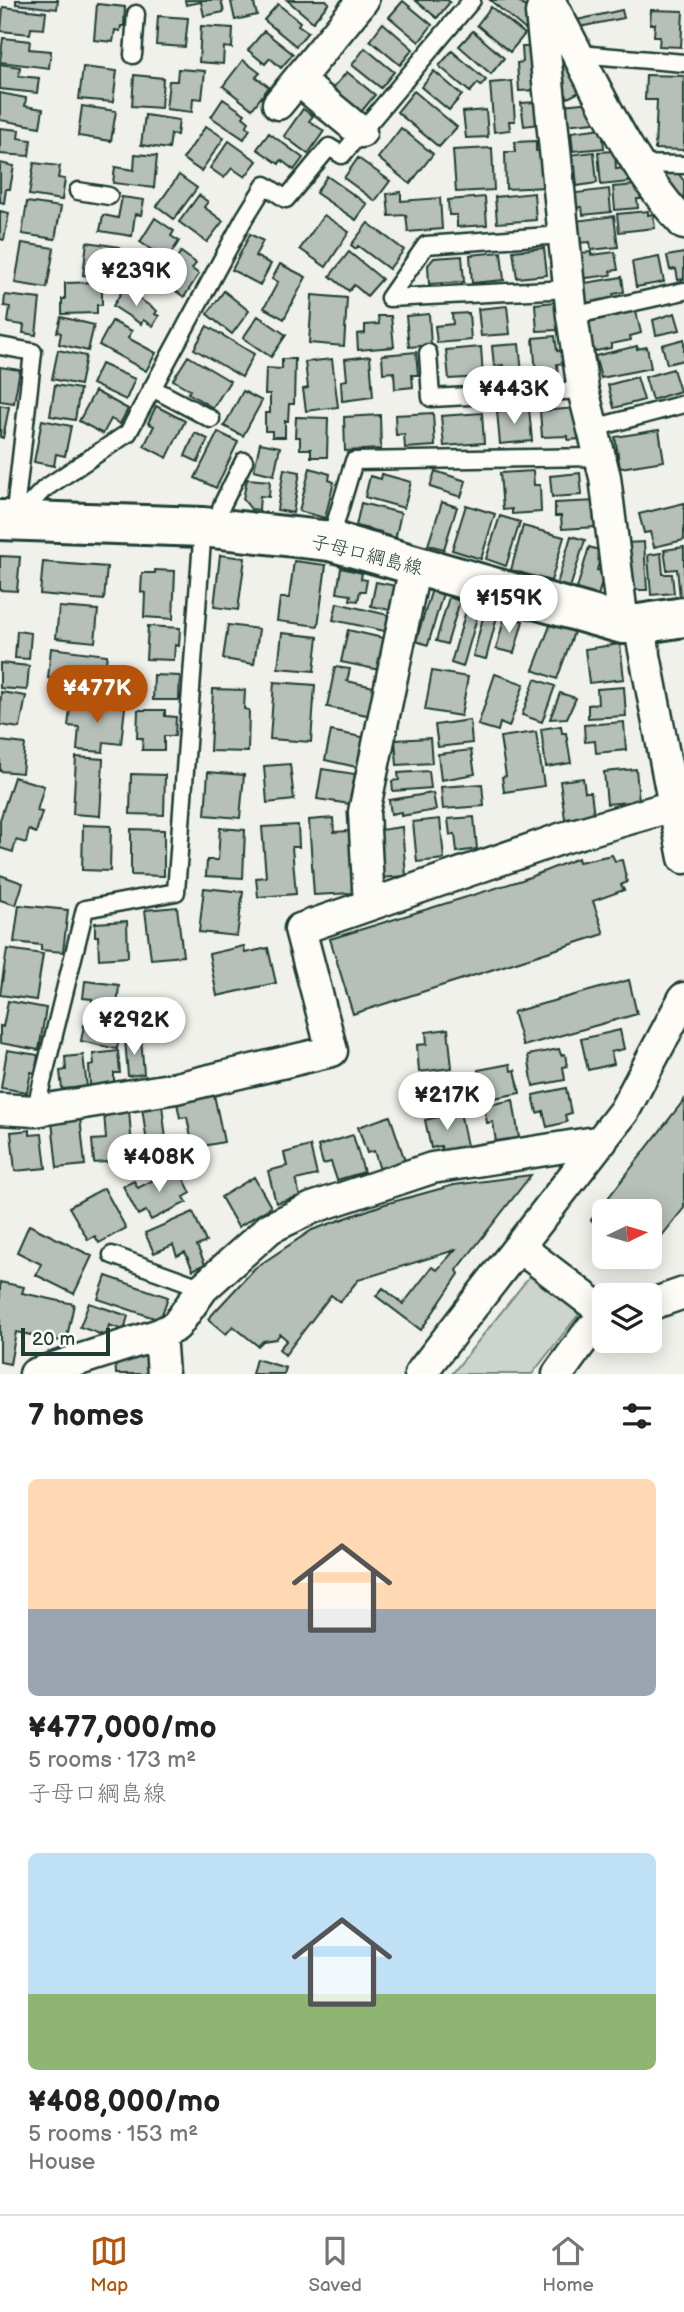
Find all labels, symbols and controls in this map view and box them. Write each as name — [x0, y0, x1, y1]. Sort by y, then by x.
pin: ¥239K — [87, 248, 185, 308]
text: ¥239K — [101, 257, 171, 285]
pin: ¥443K — [465, 366, 563, 426]
text: ¥443K — [479, 375, 549, 403]
street label: 子母口綱島線 — [309, 531, 425, 580]
pin: ¥159K — [460, 576, 558, 635]
text: ¥159K — [476, 584, 542, 612]
pin: ¥477K — [48, 666, 146, 725]
text: ¥477K — [63, 674, 131, 702]
pin: ¥292K — [85, 998, 183, 1057]
text: ¥292K — [99, 1006, 169, 1034]
pin: ¥217K — [398, 1072, 496, 1132]
text: ¥217K — [414, 1081, 480, 1109]
pin: ¥408K — [110, 1134, 208, 1194]
text: ¥408K — [123, 1143, 195, 1171]
north arrow — [592, 1199, 662, 1269]
map controls — [592, 1199, 662, 1353]
button: layers — [592, 1283, 662, 1353]
scale bar — [21, 1325, 110, 1357]
text: 20 m — [32, 1328, 75, 1351]
icon: filters — [618, 1397, 656, 1435]
text: 7 homes — [28, 1398, 144, 1434]
icon: home — [279, 1525, 405, 1651]
text: ¥477,000/mo — [28, 1710, 217, 1746]
text: 5 rooms · 173 m² — [28, 1746, 196, 1774]
text: 子母口綱島線 — [28, 1780, 166, 1808]
icon: home — [279, 1899, 405, 2025]
text: ¥408,000/mo — [28, 2084, 220, 2120]
text: 5 rooms · 153 m² — [28, 2120, 198, 2148]
text: House — [28, 2148, 95, 2176]
tab: Map — [90, 2232, 128, 2297]
tab: Saved — [309, 2232, 362, 2297]
tab: Home — [542, 2232, 594, 2297]

